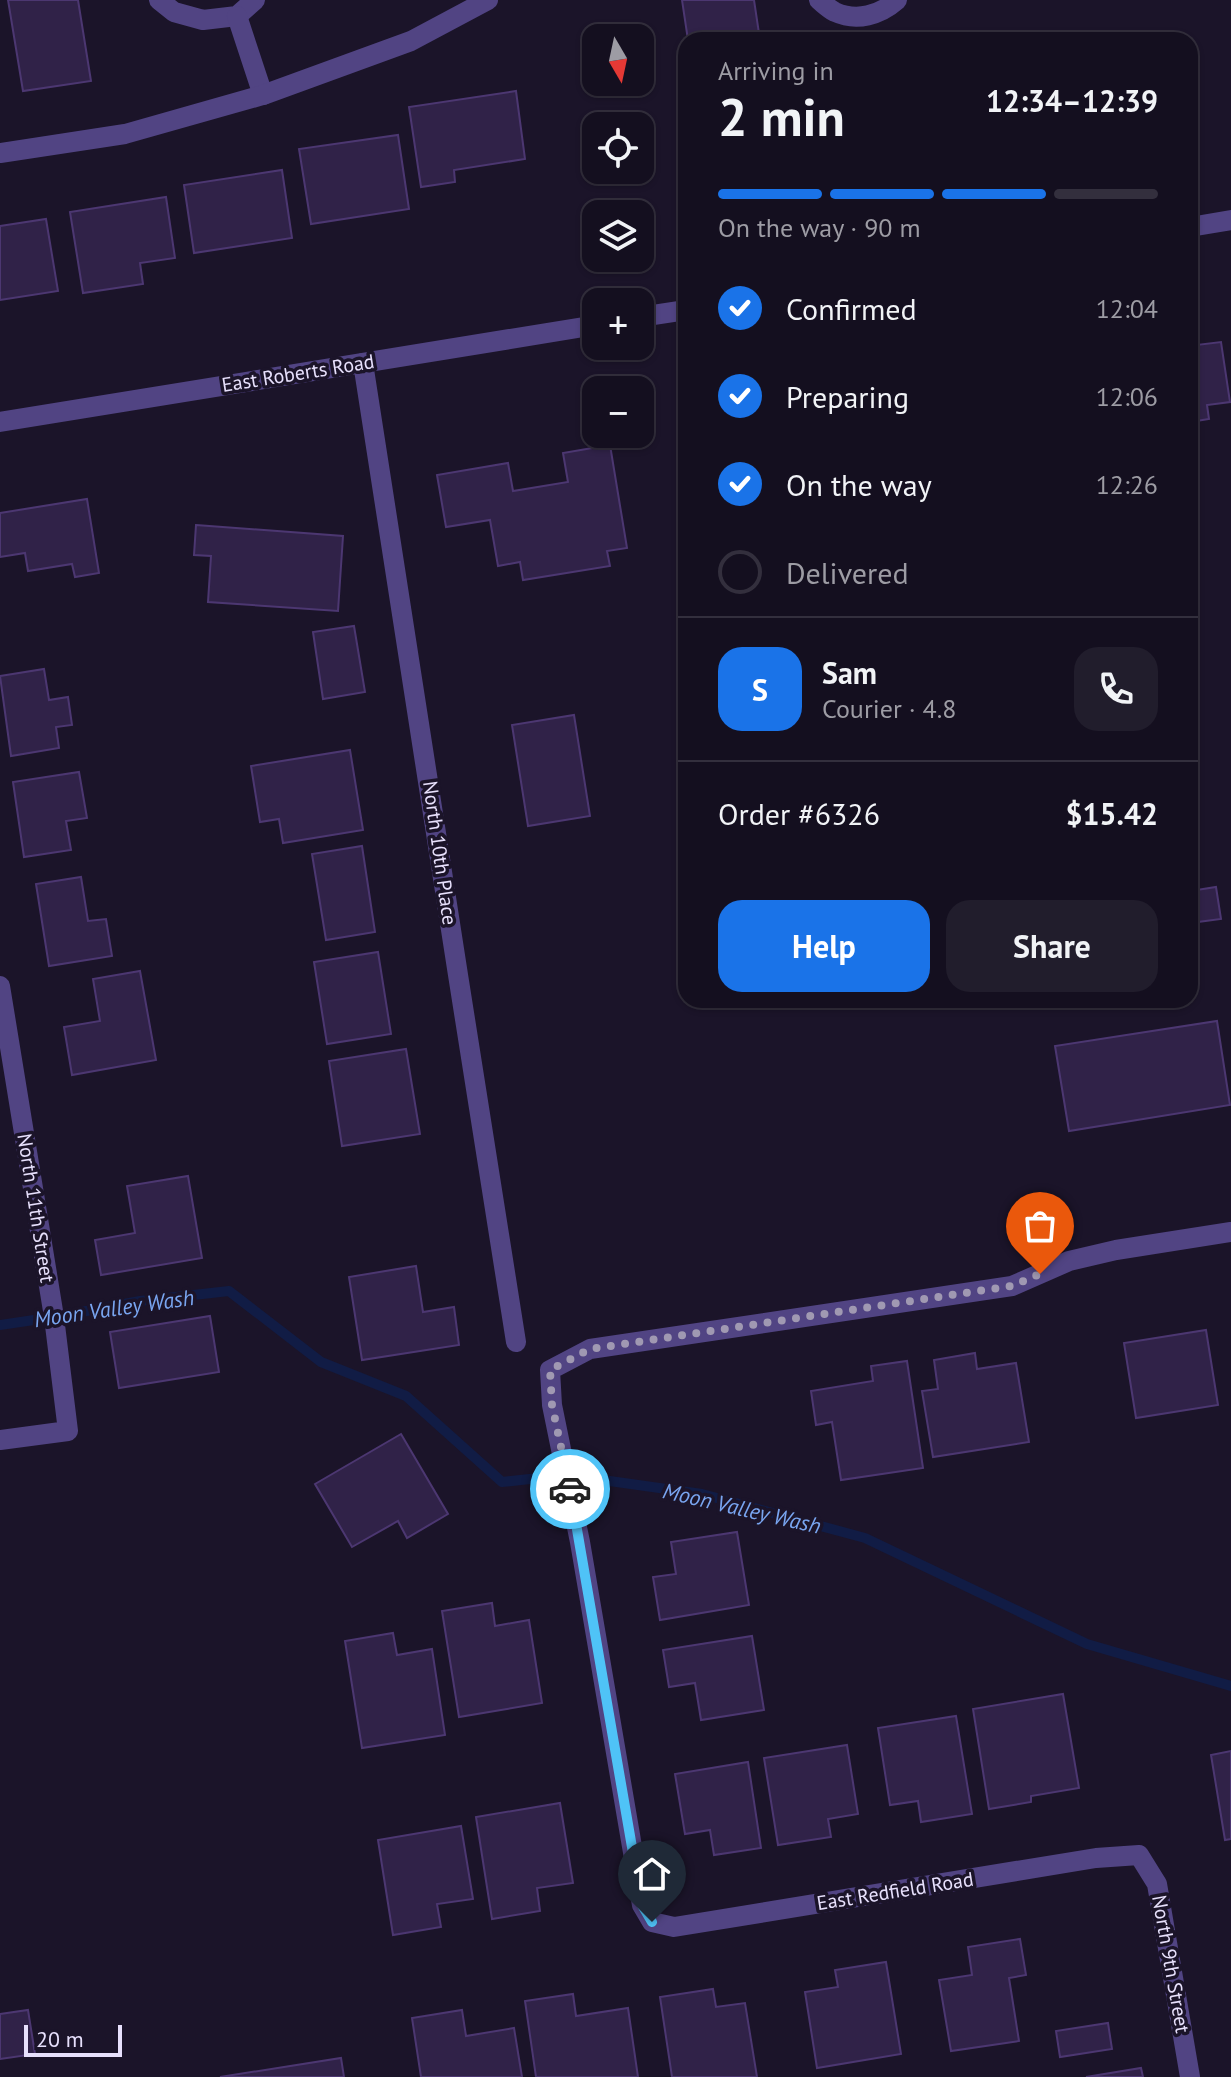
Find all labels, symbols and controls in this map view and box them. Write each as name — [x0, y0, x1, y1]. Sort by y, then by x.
north arrow — [582, 24, 654, 96]
map controls — [582, 24, 654, 448]
text: Arriving in — [718, 54, 834, 87]
text: 12:34–12:39 — [986, 81, 1158, 120]
text: 2 min — [718, 83, 845, 150]
button: locate — [582, 112, 654, 184]
button: layers — [582, 200, 654, 272]
text: On the way · 90 m — [718, 211, 921, 244]
icon: check — [718, 286, 762, 330]
button: + — [582, 288, 654, 360]
text: Confirmed — [786, 289, 917, 328]
text: 12:04 — [1096, 292, 1158, 325]
street label: East Roberts Road — [220, 348, 376, 398]
icon: check — [718, 374, 762, 418]
button: − — [582, 376, 654, 448]
text: Preparing — [786, 377, 909, 416]
text: 12:06 — [1096, 380, 1158, 413]
icon: check — [718, 462, 762, 506]
text: On the way — [786, 465, 932, 504]
text: 12:26 — [1096, 468, 1158, 501]
text: Delivered — [786, 553, 909, 592]
button: phone — [1074, 647, 1158, 731]
text: Sam — [822, 653, 877, 692]
text: S — [752, 670, 768, 709]
text: Courier · 4.8 — [822, 692, 956, 725]
street label: North 10th Place — [417, 779, 463, 927]
text: Order #6326 — [718, 794, 880, 833]
text: $15.42 — [1066, 794, 1158, 833]
button: Help — [718, 900, 930, 992]
button: Share — [946, 900, 1158, 992]
street label: North 11th Street — [11, 1132, 61, 1285]
pin — [1006, 1192, 1074, 1274]
icon: bag — [1018, 1204, 1062, 1248]
water label: Moon Valley Wash — [32, 1283, 196, 1333]
courier — [530, 1449, 610, 1529]
icon: car — [548, 1467, 592, 1511]
water label: Moon Valley Wash — [660, 1476, 824, 1540]
pin — [618, 1840, 686, 1922]
icon: home — [630, 1852, 674, 1896]
street label: East Redfield Road — [815, 1866, 975, 1916]
street label: North 9th Street — [1146, 1893, 1196, 2035]
scale bar — [24, 2021, 122, 2057]
text: 20 m — [36, 2025, 84, 2053]

